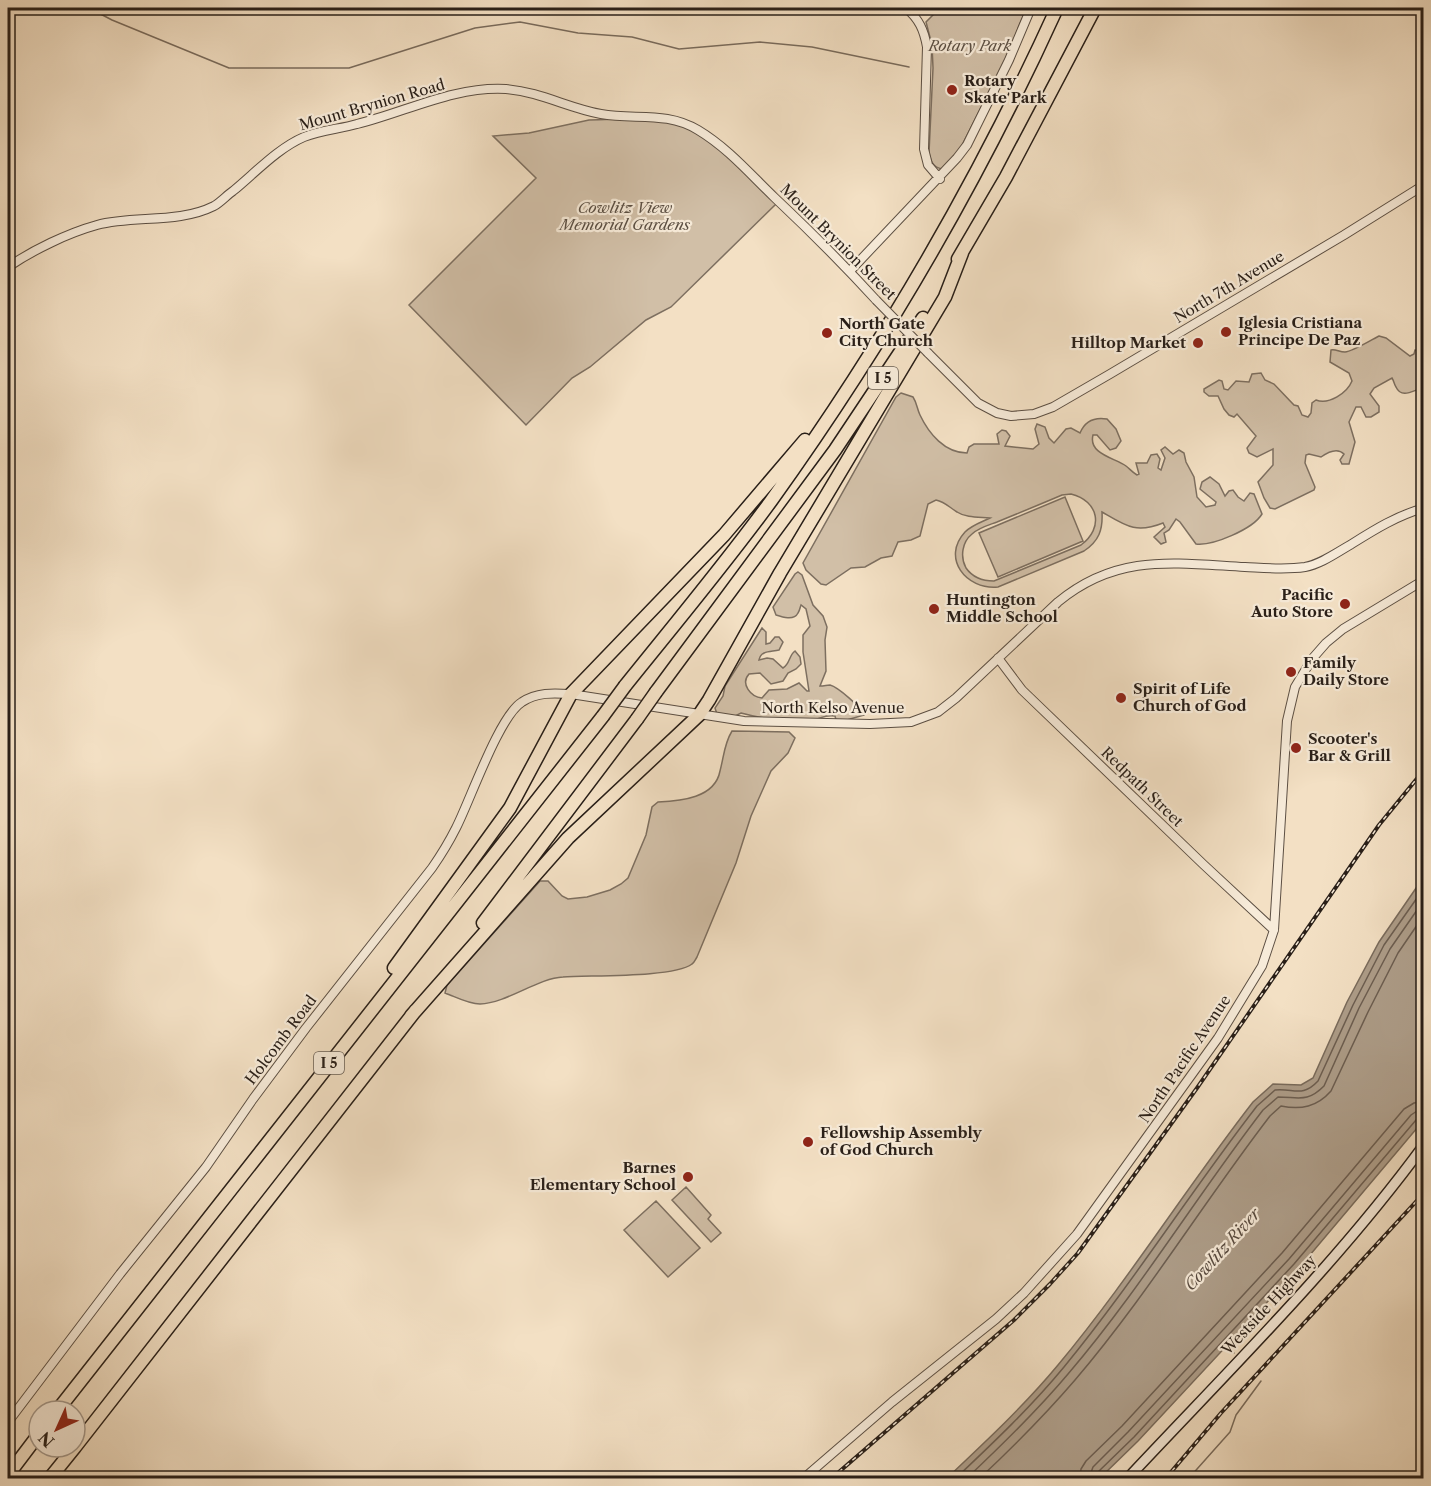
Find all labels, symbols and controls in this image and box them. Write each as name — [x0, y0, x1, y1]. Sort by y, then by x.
park label: Rotary Park — [927, 36, 1012, 55]
place label: Rotary Skate Park — [964, 71, 1048, 107]
street label: Mount Brynion Road — [297, 75, 447, 134]
marker: Rotary Skate Park — [945, 83, 959, 97]
street label: Mount Brynion Street — [776, 180, 901, 304]
park label: Cowlitz View Memorial Gardens — [558, 198, 691, 234]
street label: North 7th Avenue — [1170, 246, 1287, 327]
place label: Iglesia Cristiana Principe De Paz — [1238, 313, 1363, 349]
place label: North Gate City Church — [839, 314, 934, 350]
marker: Iglesia Cristiana Principe De Paz — [1219, 325, 1233, 339]
marker: North Gate City Church — [820, 326, 834, 340]
place label: Hilltop Market — [1071, 333, 1186, 352]
marker: Hilltop Market — [1191, 336, 1205, 350]
road number: I 5 — [868, 367, 898, 389]
place label: Pacific Auto Store — [1250, 585, 1333, 621]
place label: Huntington Middle School — [946, 590, 1058, 626]
marker: Pacific Auto Store — [1338, 597, 1352, 611]
marker: Huntington Middle School — [927, 602, 941, 616]
place label: Family Daily Store — [1303, 653, 1389, 689]
marker: Family Daily Store — [1284, 665, 1298, 679]
place label: Spirit of Life Church of God — [1133, 679, 1246, 715]
marker: Spirit of Life Church of God — [1114, 691, 1128, 705]
street label: North Kelso Avenue — [762, 698, 904, 717]
place label: Scooter's Bar & Grill — [1308, 729, 1391, 765]
marker: Scooter's Bar & Grill — [1289, 741, 1303, 755]
street label: Redpath Street — [1097, 743, 1188, 831]
street label: Holcomb Road — [241, 991, 320, 1088]
street label: North Pacific Avenue — [1135, 991, 1234, 1126]
road number: I 5 — [314, 1052, 344, 1074]
place label: Fellowship Assembly of God Church — [820, 1123, 983, 1159]
marker: Fellowship Assembly of God Church — [801, 1135, 815, 1149]
place label: Barnes Elementary School — [530, 1158, 676, 1194]
marker: Barnes Elementary School — [681, 1170, 695, 1184]
water label: Cowlitz River — [1180, 1203, 1265, 1294]
street label: Westside Highway — [1217, 1250, 1320, 1359]
north arrow — [27, 1399, 87, 1459]
text: N — [34, 1428, 58, 1452]

